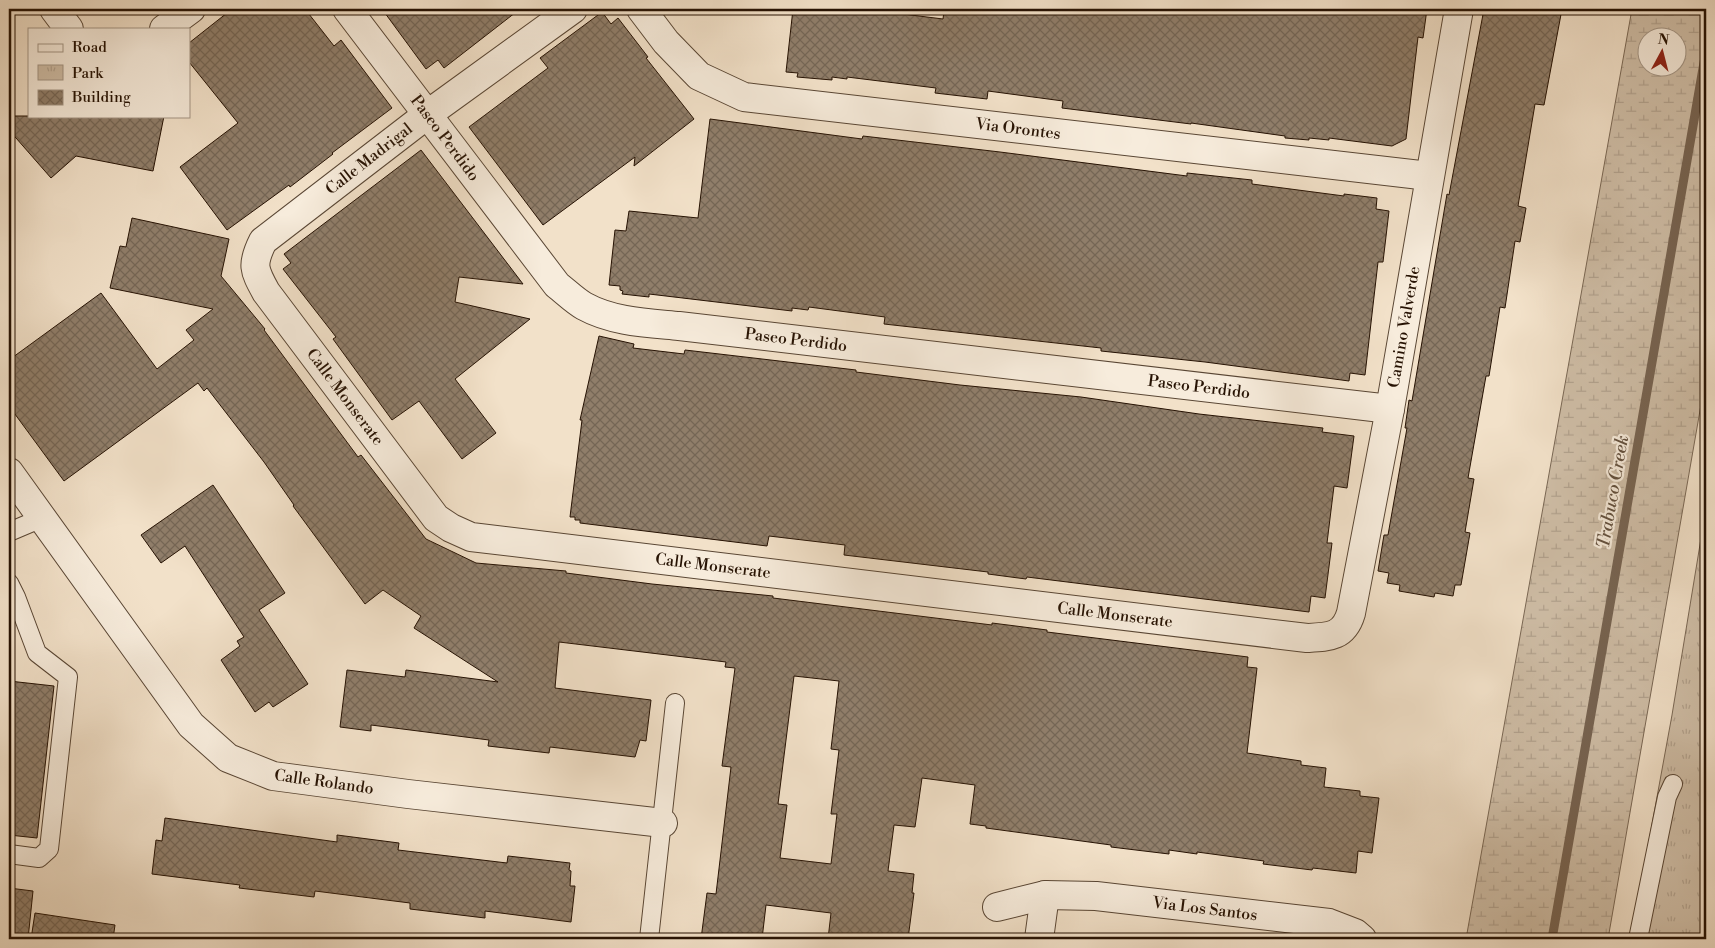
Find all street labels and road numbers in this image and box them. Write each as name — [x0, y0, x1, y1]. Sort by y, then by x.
street label: Paseo Perdido — [406, 91, 484, 185]
street label: Via Orontes — [973, 114, 1062, 144]
street label: Calle Madrigal — [322, 119, 417, 199]
street label: Camino Valverde — [1383, 265, 1425, 389]
street label: Paseo Perdido — [744, 324, 848, 356]
street label: Calle Monserate — [302, 345, 388, 449]
street label: Paseo Perdido — [1147, 371, 1251, 403]
street label: Calle Monserate — [654, 549, 772, 583]
street label: Calle Monserate — [1056, 598, 1174, 632]
street label: Calle Rolando — [273, 765, 375, 799]
street label: Via Los Santos — [1150, 893, 1259, 925]

